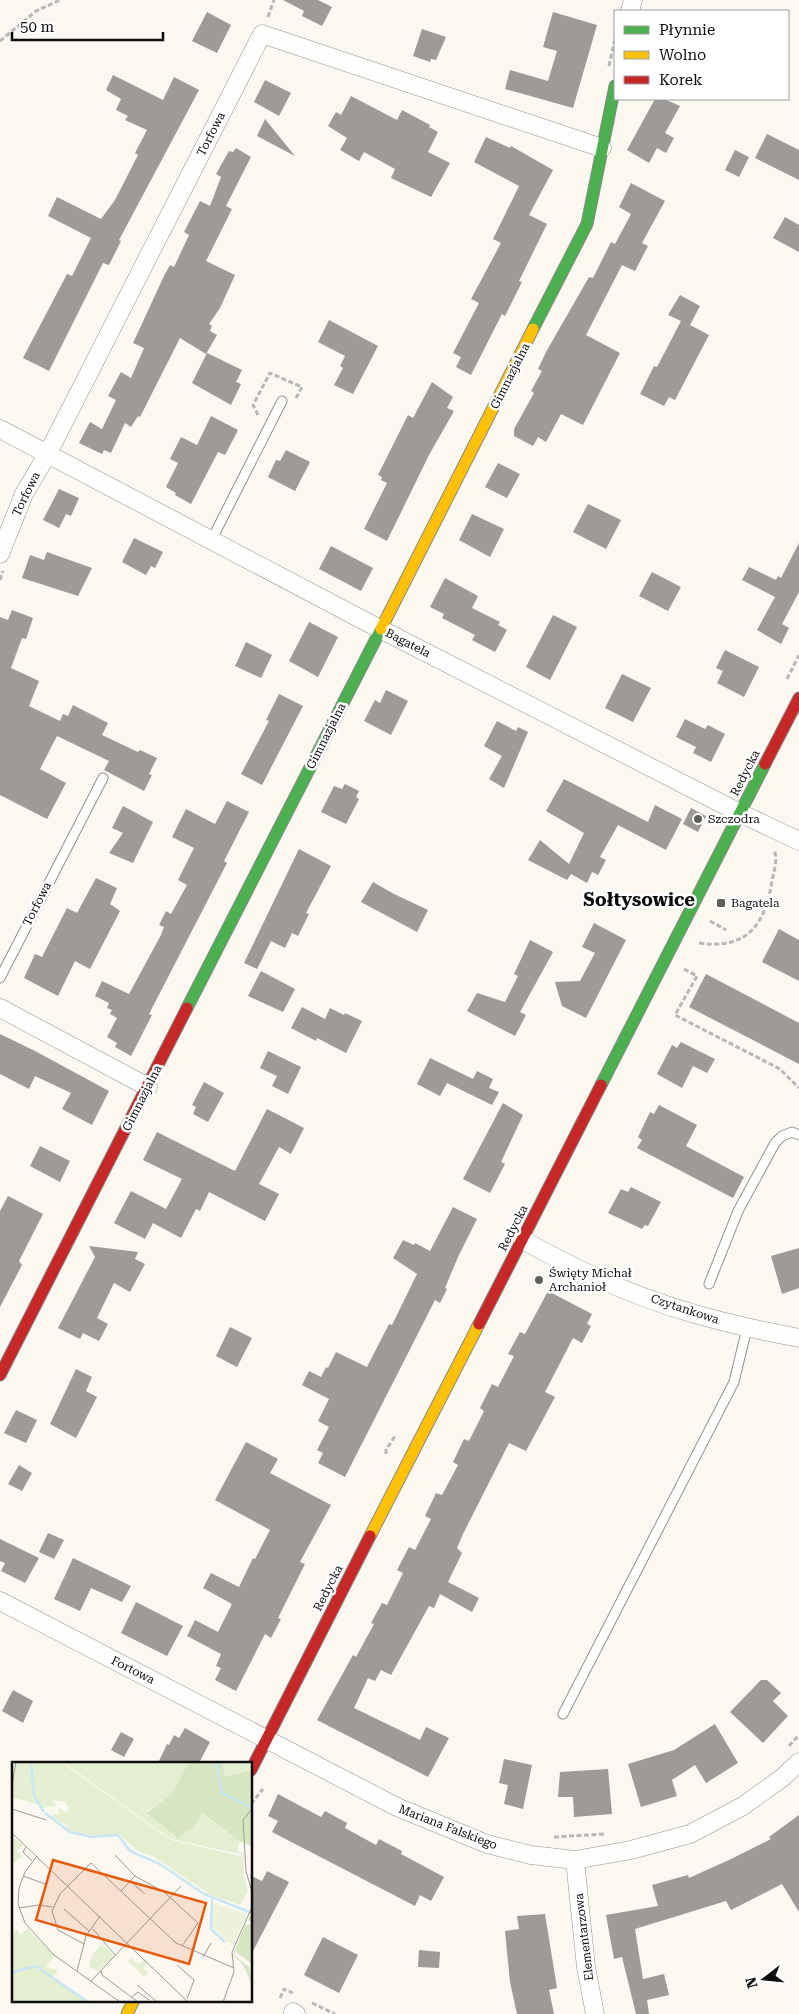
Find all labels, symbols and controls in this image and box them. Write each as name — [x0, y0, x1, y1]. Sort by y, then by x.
scale bar — [12, 10, 164, 42]
legend — [614, 10, 789, 100]
text: 50 m — [20, 18, 55, 36]
text: Płynnie — [659, 21, 715, 39]
text: Wolno — [659, 46, 706, 64]
text: Korek — [659, 71, 703, 89]
street label: Torfowa — [194, 109, 228, 158]
street label: Gimnazjalna — [487, 340, 533, 411]
street label: Torfowa — [9, 469, 43, 518]
street label: Bagatela — [383, 626, 433, 660]
street label: Gimnazjalna — [303, 700, 349, 771]
street label: Redycka — [727, 747, 763, 798]
place label: Szczodra — [708, 812, 760, 826]
marker: Szczodra — [692, 813, 704, 825]
street label: Torfowa — [20, 879, 54, 928]
district label: Sołtysowice — [583, 889, 695, 910]
place label: Bagatela — [731, 896, 780, 910]
marker: Bagatela — [715, 897, 727, 909]
street label: Gimnazjalna — [119, 1062, 165, 1133]
street label: Redycka — [495, 1202, 531, 1253]
place label: Święty Michał Archanioł — [549, 1266, 632, 1294]
marker: Święty Michał Archanioł — [533, 1274, 545, 1286]
street label: Czytankowa — [649, 1291, 721, 1327]
street label: Redycka — [310, 1562, 346, 1613]
street label: Fortowa — [109, 1653, 158, 1687]
inset map — [12, 1762, 252, 2002]
street label: Mariana Falskiego — [397, 1802, 499, 1852]
street label: Elementarzowa — [572, 1892, 596, 1982]
north arrow — [739, 1954, 789, 2004]
text: N — [742, 1975, 761, 1990]

